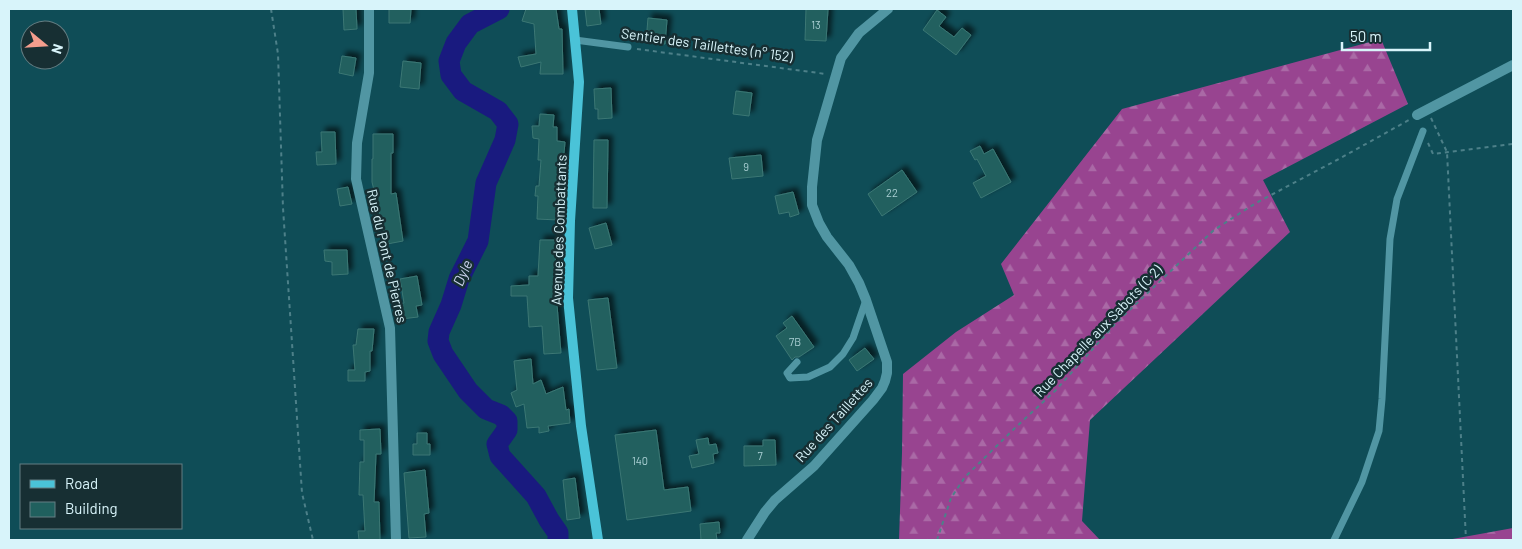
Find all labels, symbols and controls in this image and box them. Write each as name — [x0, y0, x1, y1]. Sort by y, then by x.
house number: 13 — [811, 18, 821, 31]
north arrow — [20, 20, 70, 70]
scale bar — [1342, 20, 1430, 52]
street label: Sentier des Taillettes (n° 152) — [620, 24, 794, 65]
text: 50 m — [1350, 27, 1382, 45]
text: N — [48, 42, 67, 56]
street label: Avenue des Combattants — [547, 154, 570, 306]
house number: 9 — [743, 160, 749, 173]
house number: 22 — [886, 186, 898, 199]
street label: Rue du Pont de Pierres — [364, 187, 411, 325]
water label: Dyle — [448, 257, 476, 288]
street label: Rue Chapelle aux Sabots (C 2) — [1030, 261, 1165, 400]
house number: 7B — [789, 335, 801, 348]
street label: Rue des Taillettes — [791, 374, 876, 465]
house number: 7 — [757, 449, 763, 462]
house number: 140 — [632, 454, 648, 467]
legend — [20, 464, 182, 529]
text: Road — [65, 474, 98, 492]
text: Building — [65, 499, 118, 517]

